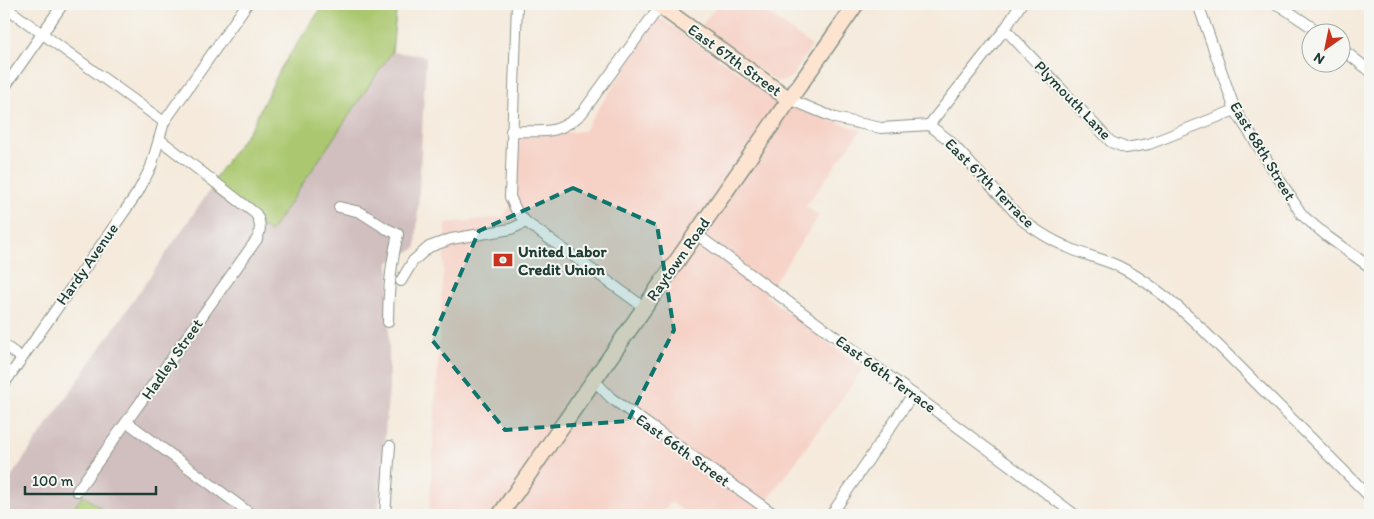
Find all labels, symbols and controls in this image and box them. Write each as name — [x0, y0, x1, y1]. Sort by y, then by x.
street label: East 67th Street — [684, 20, 786, 100]
north arrow — [1302, 22, 1352, 72]
text: N — [1311, 49, 1328, 68]
street label: Plymouth Lane — [1031, 57, 1115, 143]
street label: East 68th Street — [1226, 98, 1300, 204]
street label: East 67th Terrace — [941, 134, 1039, 232]
street label: Raytown Road — [642, 213, 714, 304]
street label: Hardy Avenue — [52, 219, 122, 309]
place label: United Labor Credit Union — [518, 242, 608, 279]
bank icon: United Labor Credit Union — [492, 249, 514, 271]
street label: Hadley Street — [137, 315, 207, 403]
street label: East 66th Terrace — [832, 331, 940, 417]
street label: East 66th Street — [632, 410, 734, 490]
scale bar — [25, 464, 156, 496]
text: 100 m — [32, 472, 74, 490]

